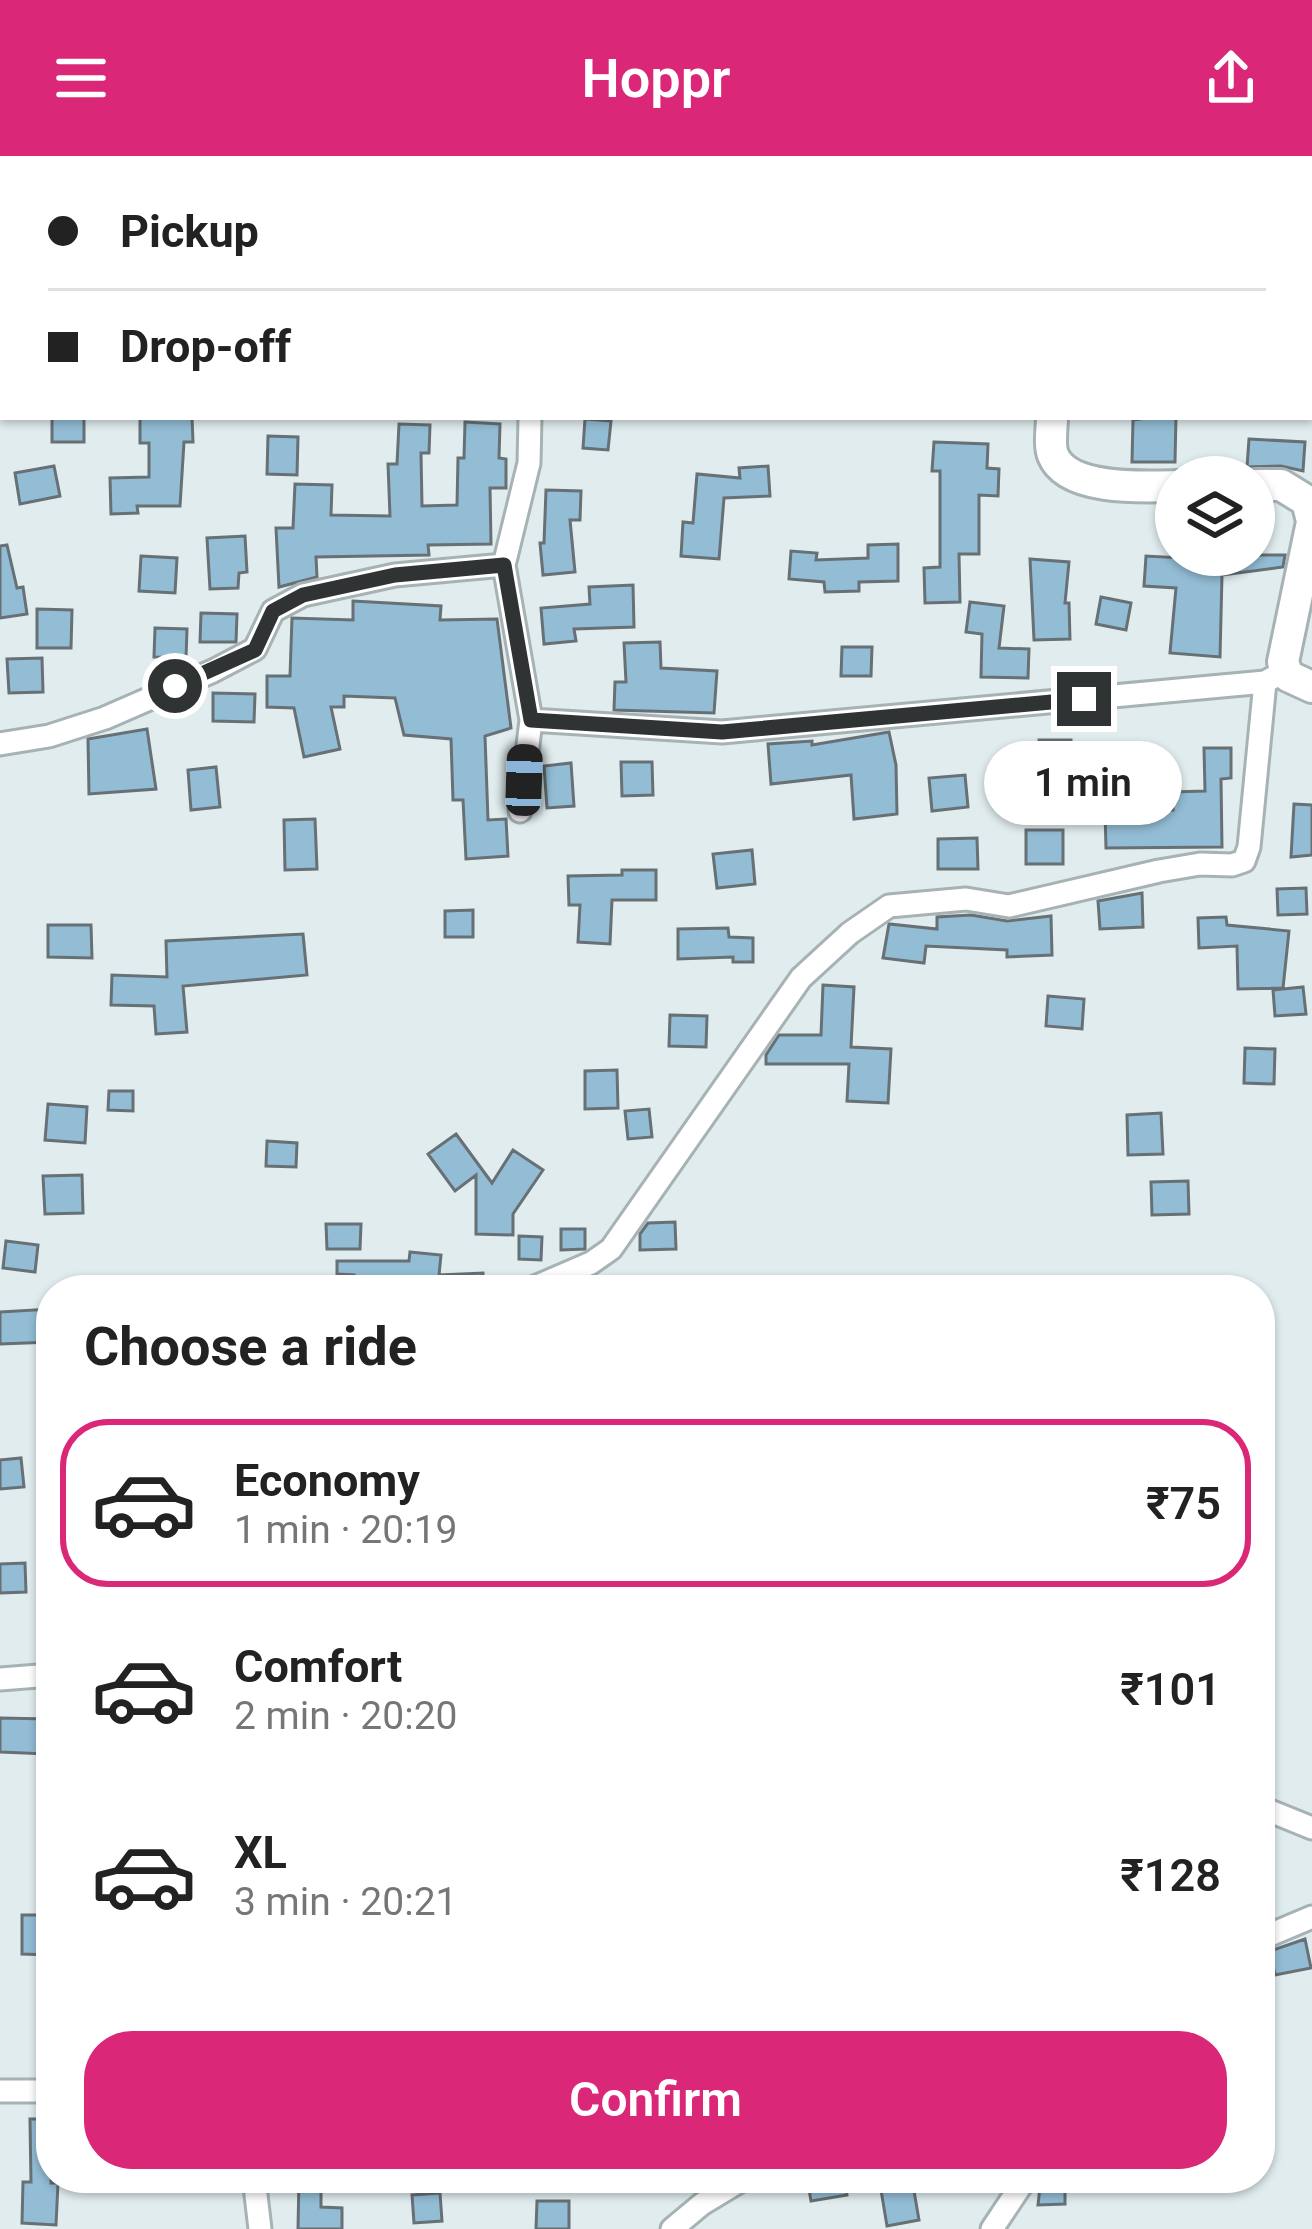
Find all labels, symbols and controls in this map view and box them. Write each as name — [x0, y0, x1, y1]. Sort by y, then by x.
icon: menu — [48, 45, 114, 111]
icon: share — [1198, 45, 1264, 111]
text: Hoppr — [582, 47, 730, 110]
text: Pickup — [120, 205, 259, 258]
text: Drop-off — [120, 320, 291, 373]
map controls — [1155, 456, 1275, 576]
button: layers — [1155, 456, 1275, 576]
route start — [148, 659, 202, 713]
route end — [1057, 672, 1111, 726]
callout: 1 min — [985, 741, 1183, 825]
car — [505, 743, 543, 817]
text: 1 min — [1034, 760, 1132, 806]
text: Choose a ride — [84, 1315, 417, 1378]
icon: car — [90, 1449, 198, 1557]
text: Economy — [234, 1454, 420, 1507]
text: ₹75 — [1146, 1477, 1221, 1530]
text: 1 min · 20:19 — [234, 1507, 457, 1553]
icon: car — [90, 1635, 198, 1743]
text: Comfort — [234, 1640, 402, 1693]
text: ₹101 — [1120, 1663, 1221, 1716]
text: 2 min · 20:20 — [234, 1693, 457, 1739]
icon: car — [90, 1821, 198, 1929]
text: XL — [234, 1826, 287, 1879]
text: ₹128 — [1120, 1849, 1221, 1902]
text: 3 min · 20:21 — [234, 1879, 457, 1925]
button: Confirm — [84, 2031, 1227, 2169]

